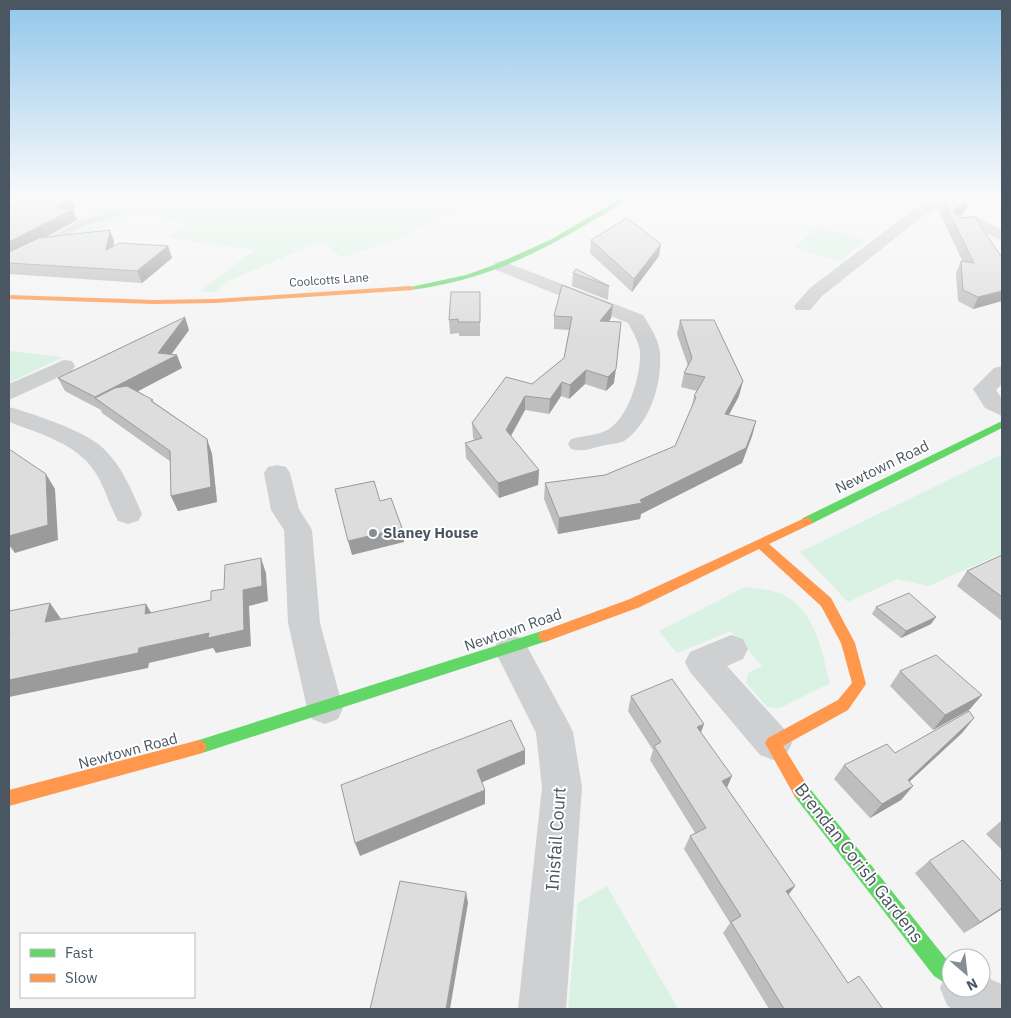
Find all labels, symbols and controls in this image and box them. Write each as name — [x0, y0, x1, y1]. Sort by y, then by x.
street label: Coolcotts Lane — [289, 269, 370, 290]
street label: Newtown Road — [832, 436, 932, 497]
place label: Slaney House — [383, 523, 479, 542]
marker: Slaney House — [367, 527, 379, 539]
street label: Newtown Road — [462, 604, 564, 655]
street label: Newtown Road — [76, 728, 180, 773]
street label: Brendan Corish Gardens — [790, 778, 929, 947]
street label: Inisfail Court — [540, 786, 571, 892]
legend — [20, 933, 195, 998]
text: Fast — [65, 943, 93, 962]
north arrow — [941, 948, 991, 998]
text: Slow — [65, 968, 98, 987]
text: N — [963, 974, 981, 995]

